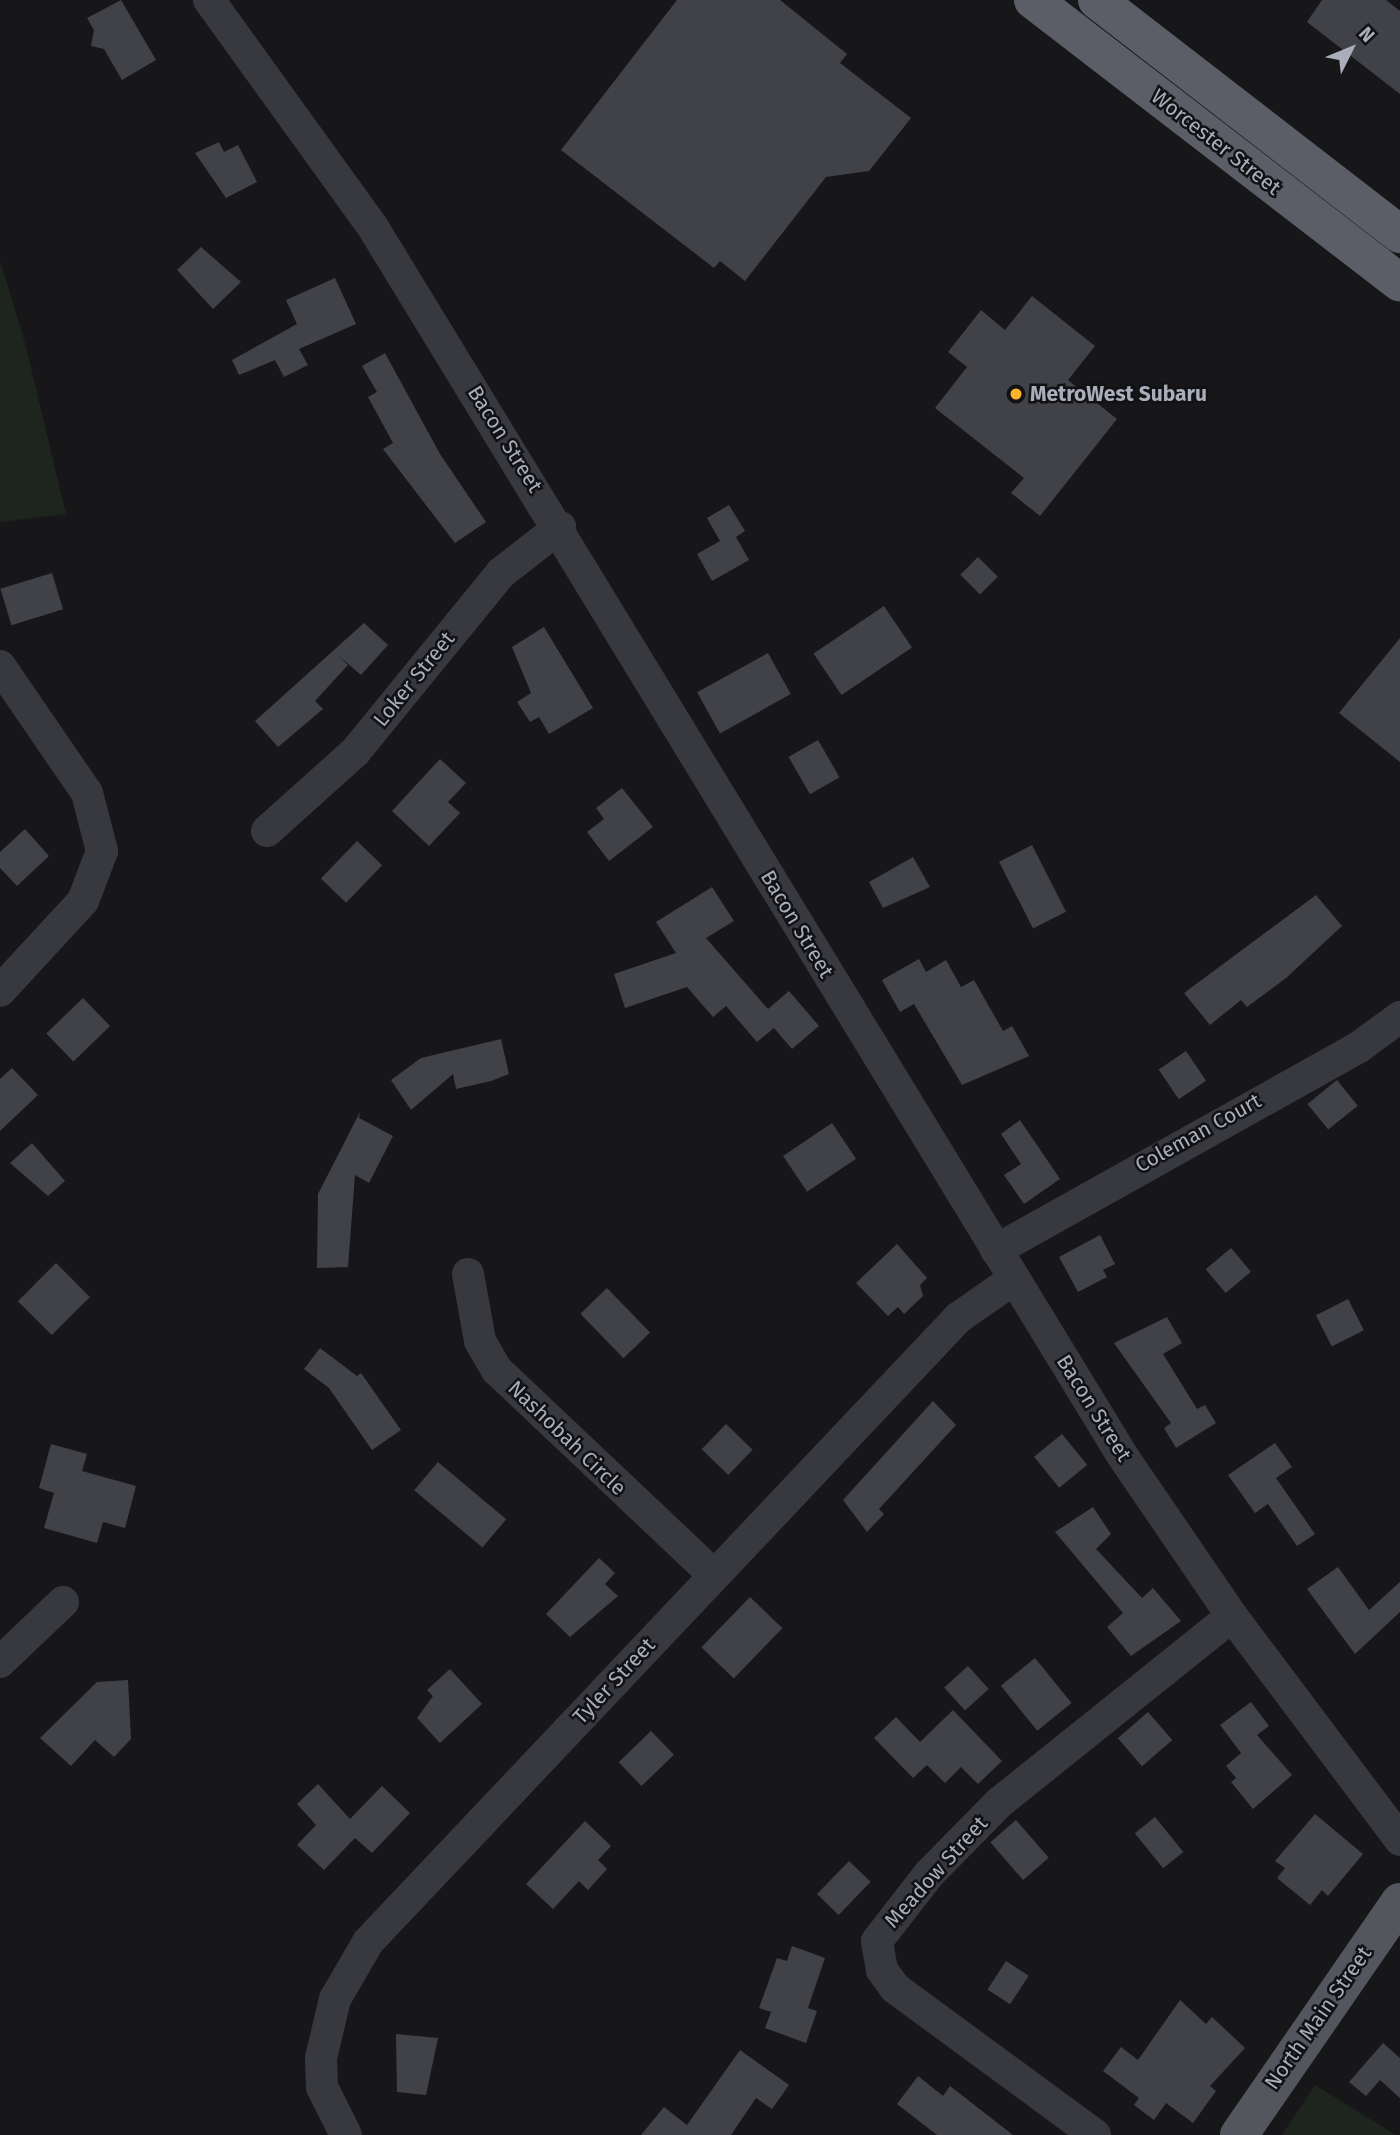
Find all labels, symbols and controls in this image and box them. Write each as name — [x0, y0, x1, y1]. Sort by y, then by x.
north arrow — [1316, 14, 1386, 84]
text: N — [1354, 22, 1379, 47]
street label: Worcester Street — [1146, 84, 1286, 200]
street label: Bacon Street — [462, 381, 548, 497]
place label: MetroWest Subaru — [1030, 381, 1207, 407]
marker: MetroWest Subaru — [1008, 386, 1024, 402]
street label: Loker Street — [368, 626, 460, 732]
street label: Bacon Street — [755, 866, 839, 982]
street label: Coleman Court — [1131, 1088, 1265, 1178]
street label: Bacon Street — [1051, 1350, 1137, 1466]
street label: Nashobah Circle — [503, 1375, 631, 1501]
street label: Tyler Street — [568, 1633, 660, 1729]
street label: Meadow Street — [879, 1811, 993, 1933]
street label: North Main Street — [1259, 1942, 1377, 2094]

